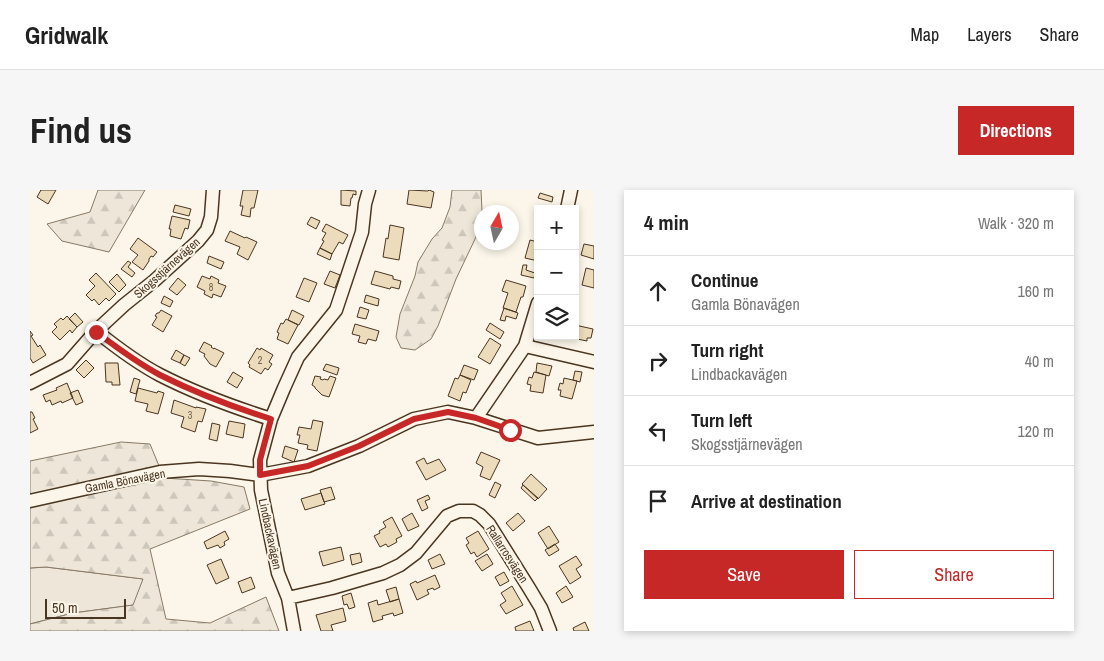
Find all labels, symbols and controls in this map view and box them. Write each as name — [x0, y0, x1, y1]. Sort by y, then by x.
text: Gridwalk — [25, 19, 108, 51]
text: Map — [911, 22, 939, 47]
text: Layers — [967, 22, 1012, 47]
text: Share — [1040, 22, 1079, 47]
button: Directions — [958, 106, 1074, 155]
text: Find us — [30, 107, 132, 154]
north arrow — [474, 205, 519, 250]
map controls — [534, 205, 579, 340]
button: + — [534, 205, 579, 250]
text: 4 min — [644, 208, 689, 237]
text: Walk · 320 m — [978, 212, 1054, 234]
street label: Skogsstjärnevägen — [131, 234, 203, 302]
button: − — [534, 250, 579, 295]
text: Continue — [691, 267, 759, 293]
icon: ahead — [644, 277, 672, 305]
text: 160 m — [1018, 280, 1054, 302]
house number: 8 — [209, 281, 214, 294]
text: Gamla Bönavägen — [691, 293, 800, 315]
button: layers — [534, 295, 579, 340]
route end — [85, 321, 108, 344]
text: Turn right — [691, 337, 763, 363]
icon: right — [644, 347, 672, 375]
text: 40 m — [1025, 350, 1054, 372]
house number: 2 — [258, 354, 263, 367]
text: Lindbackavägen — [691, 363, 787, 385]
text: Turn left — [691, 407, 752, 433]
house number: 3 — [188, 409, 193, 422]
icon: left — [644, 417, 672, 445]
route start — [499, 419, 522, 442]
text: 120 m — [1018, 420, 1054, 442]
text: Skogsstjärnevägen — [691, 433, 803, 455]
street label: Gamla Bönavägen — [83, 465, 167, 497]
icon: arrive — [644, 487, 672, 515]
text: Arrive at destination — [691, 488, 842, 514]
street label: Lindbackavägen — [255, 497, 285, 571]
street label: Rallarrosvägen — [482, 522, 532, 586]
button: Save — [644, 550, 844, 599]
button: Share — [854, 550, 1054, 599]
scale bar — [45, 596, 126, 619]
text: 50 m — [52, 599, 78, 617]

